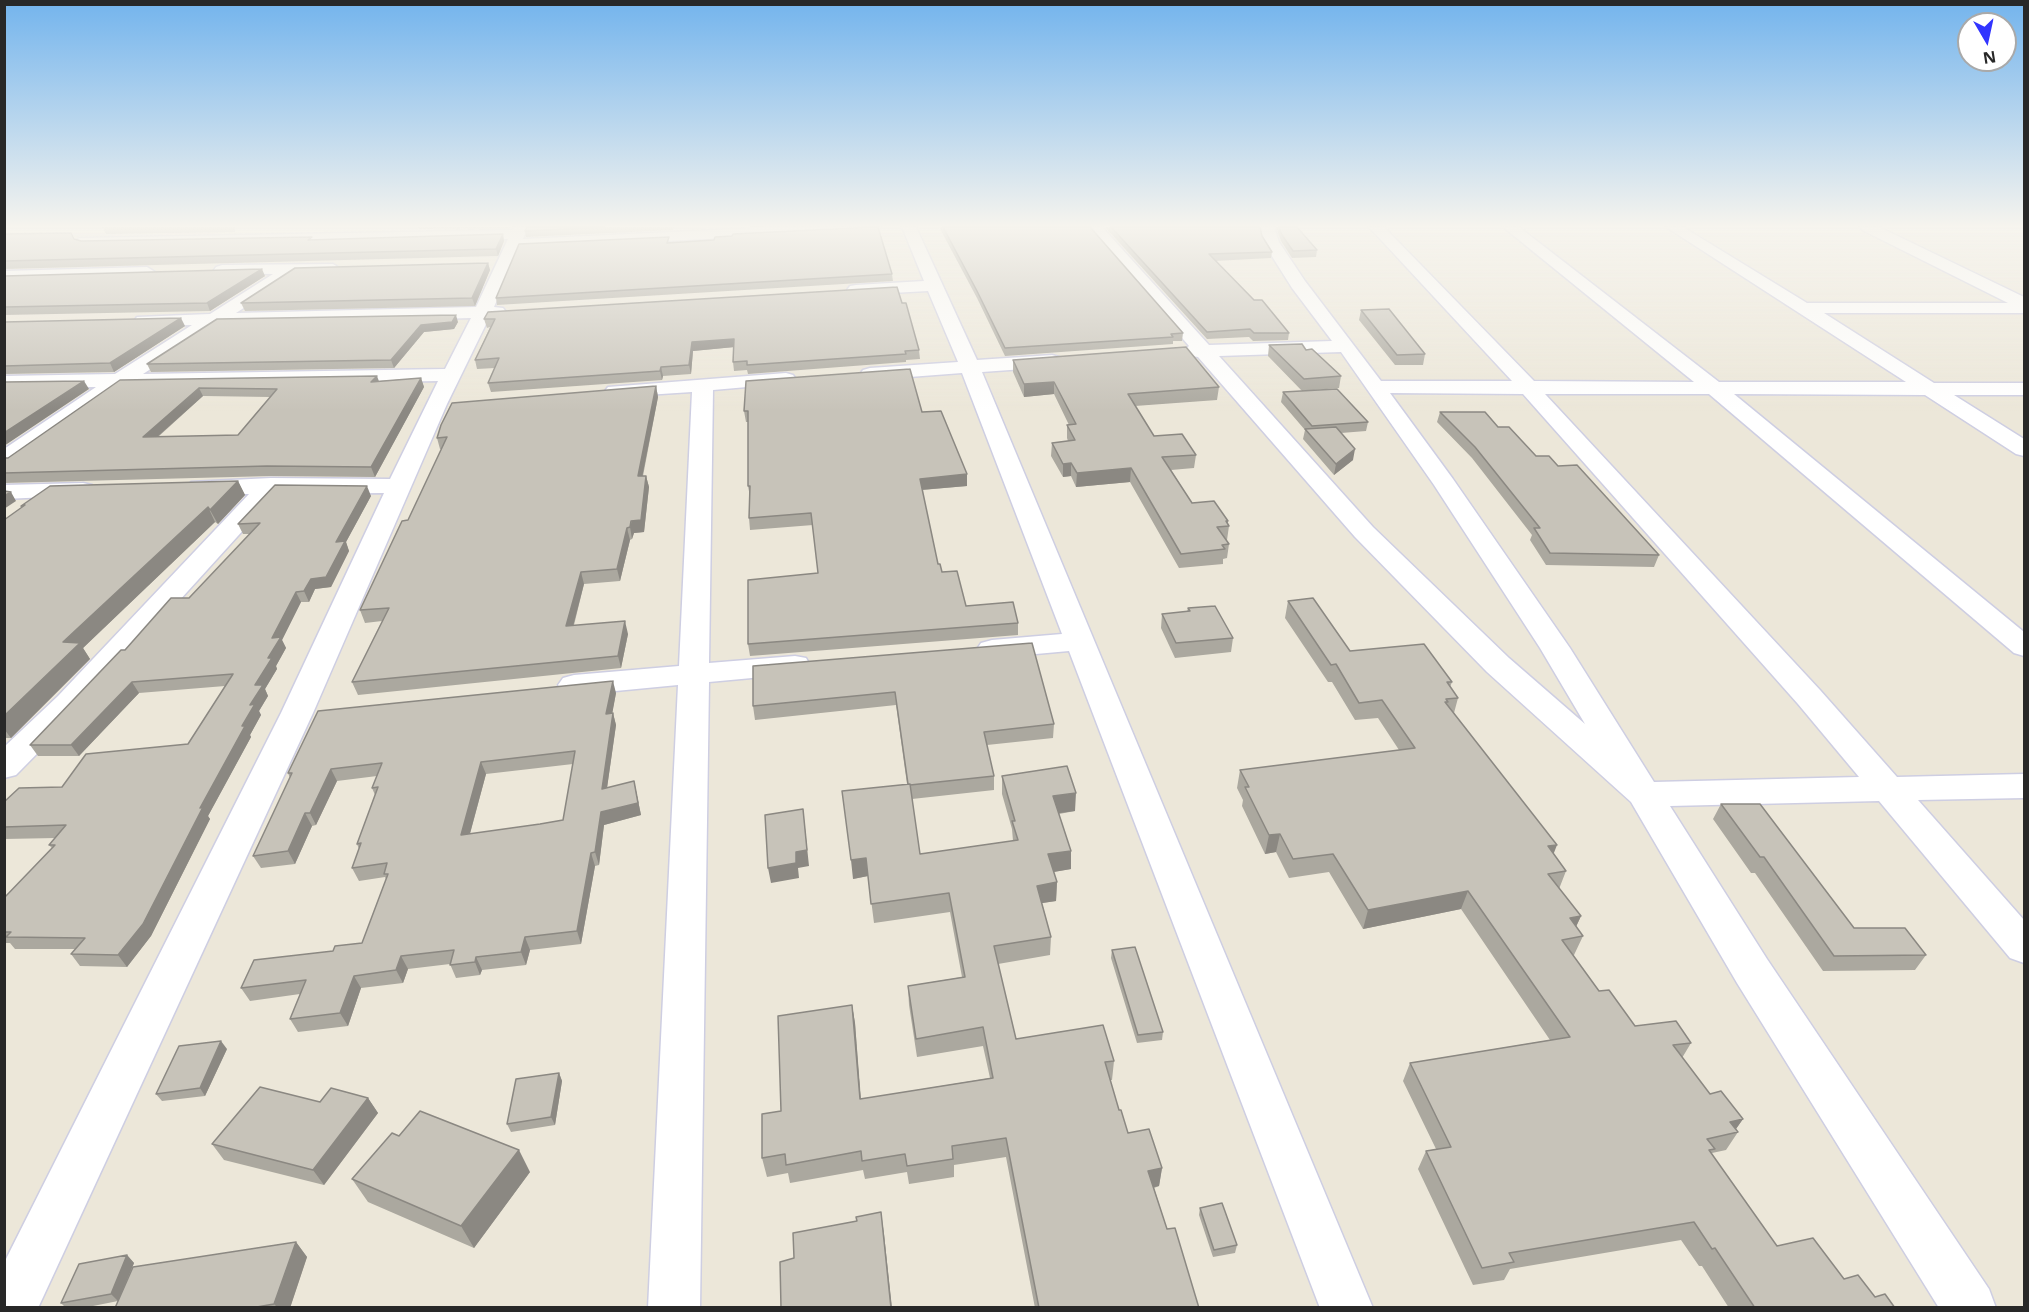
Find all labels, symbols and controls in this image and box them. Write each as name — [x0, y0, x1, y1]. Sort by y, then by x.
north arrow — [1957, 12, 2017, 72]
text: N — [1981, 46, 1998, 70]

